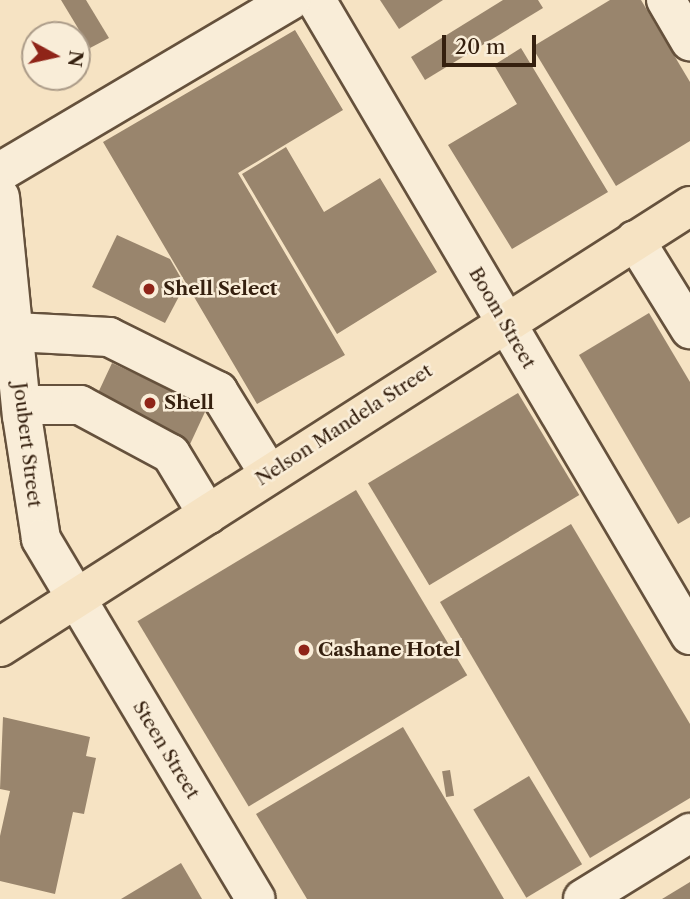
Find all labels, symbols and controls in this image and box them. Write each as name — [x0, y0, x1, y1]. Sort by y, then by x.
north arrow — [21, 21, 91, 91]
scale bar — [445, 21, 540, 65]
text: 20 m — [455, 34, 506, 59]
text: N — [63, 49, 88, 68]
street label: Boom Street — [464, 263, 540, 373]
place label: Shell Select — [163, 278, 277, 300]
marker: Shell Select — [141, 281, 157, 297]
street label: Nelson Mandela Street — [251, 359, 437, 491]
street label: Joubert Street — [8, 381, 46, 509]
place label: Shell — [164, 392, 214, 414]
marker: Shell — [142, 395, 158, 411]
place label: Cashane Hotel — [318, 639, 461, 661]
marker: Cashane Hotel — [296, 642, 312, 658]
street label: Steen Street — [128, 697, 204, 803]

